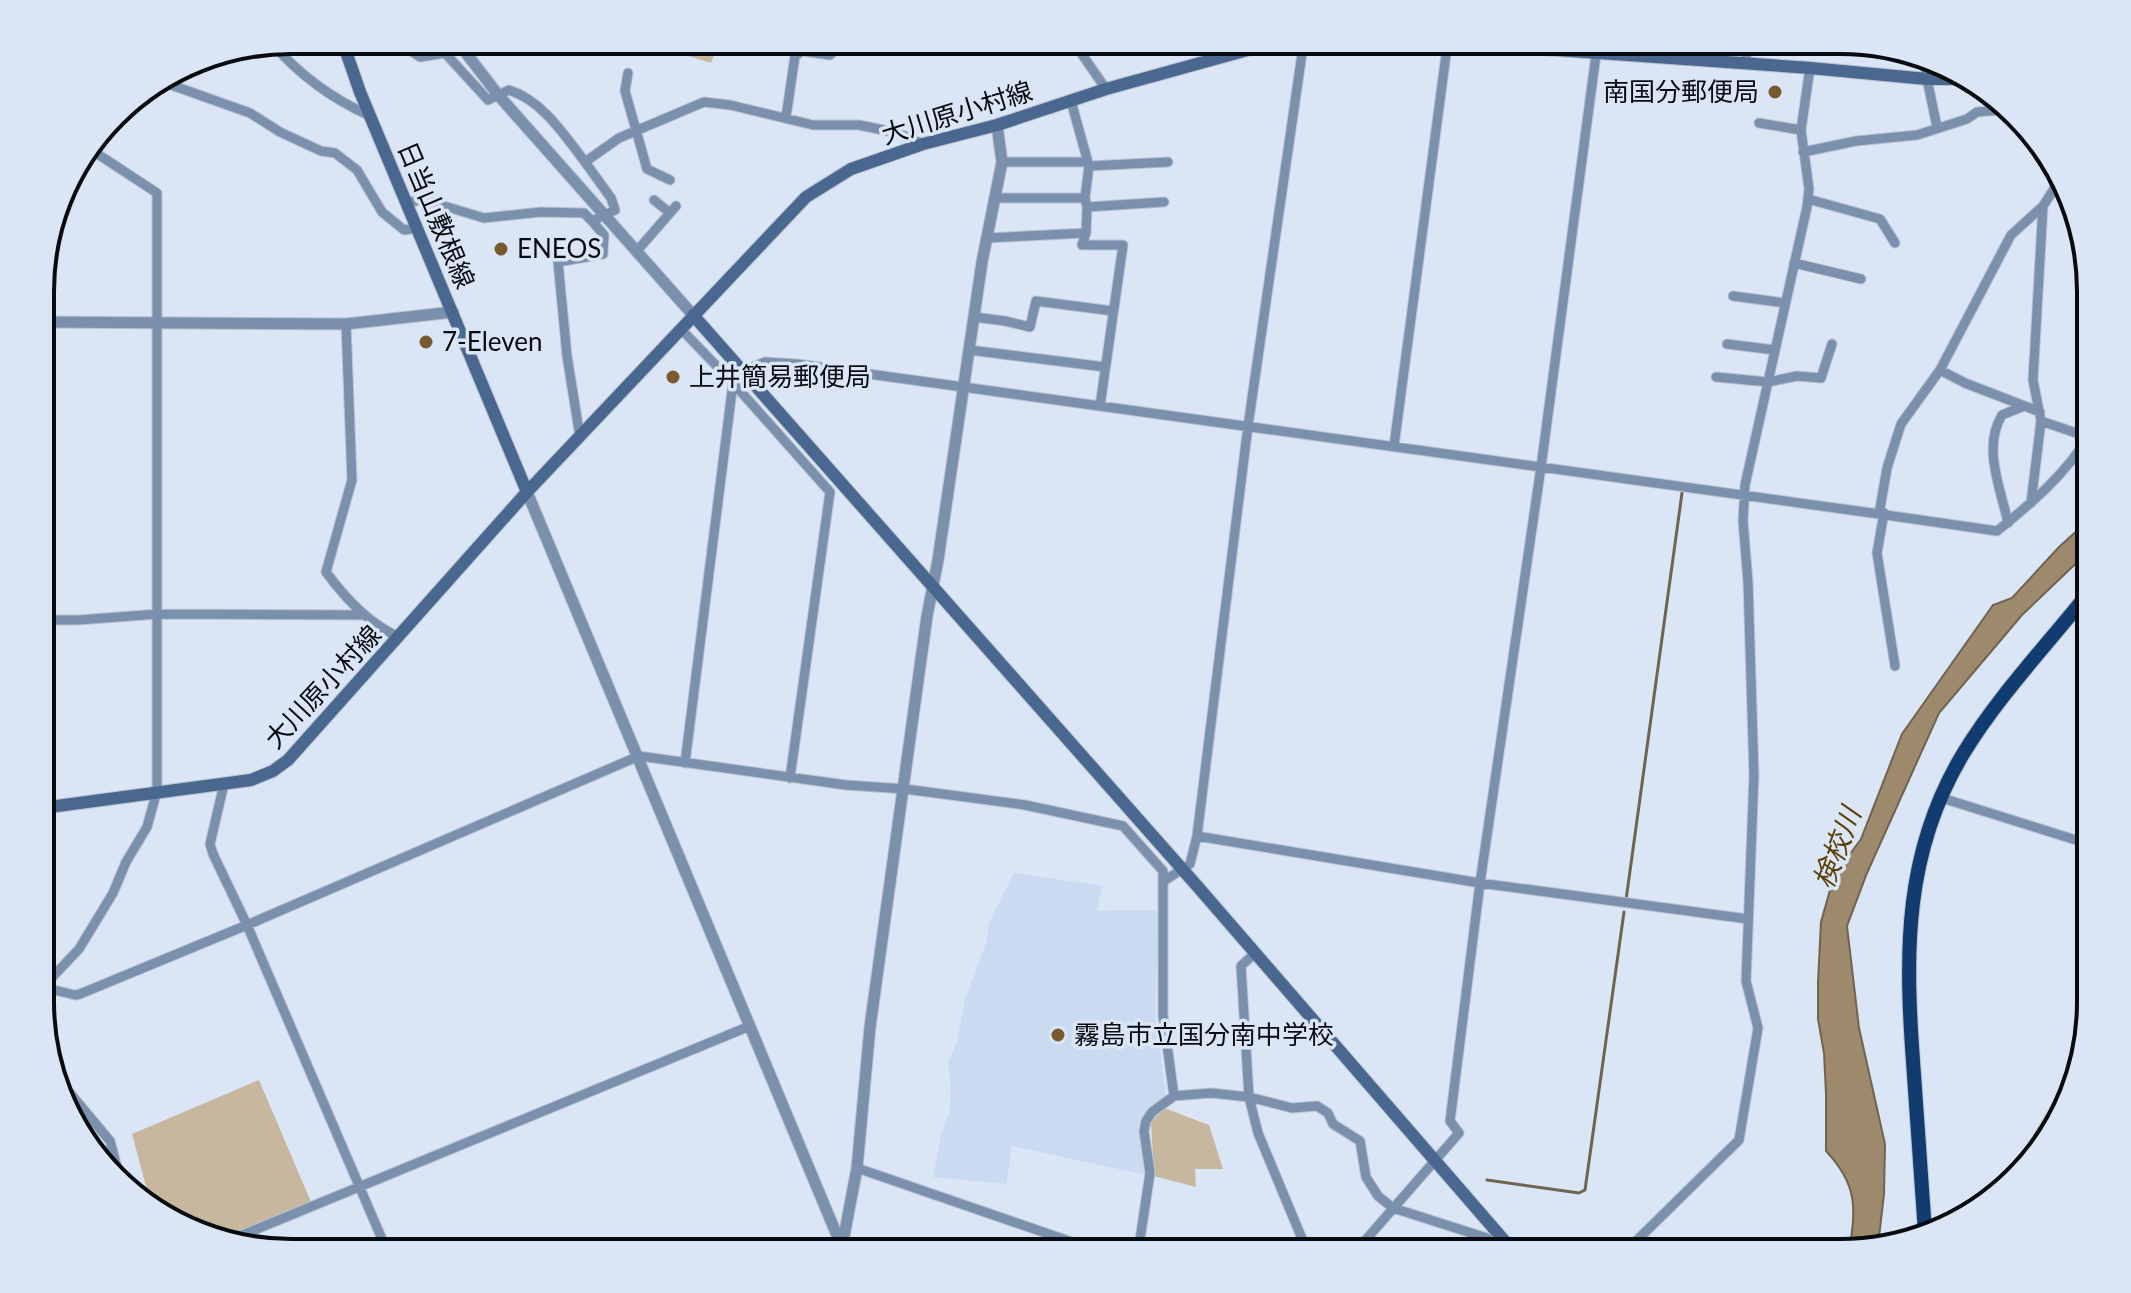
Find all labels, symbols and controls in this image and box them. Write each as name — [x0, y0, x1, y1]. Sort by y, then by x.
street label: 大川原小村線 — [877, 74, 1036, 150]
place label: 南国分郵便局 — [1603, 75, 1759, 107]
marker: 南国分郵便局 — [1766, 83, 1784, 101]
street label: 日当山敷根線 — [392, 137, 482, 293]
place label: ENEOS — [517, 232, 601, 264]
marker: ENEOS — [492, 240, 510, 258]
place label: 7-Eleven — [442, 325, 543, 357]
marker: 7-Eleven — [417, 333, 435, 351]
place label: 上井簡易郵便局 — [689, 360, 871, 392]
marker: 上井簡易郵便局 — [664, 368, 682, 386]
street label: 大川原小村線 — [257, 618, 387, 754]
water label: 検校川 — [1805, 800, 1868, 893]
place label: 霧島市立国分南中学校 — [1074, 1018, 1334, 1050]
marker: 霧島市立国分南中学校 — [1049, 1026, 1067, 1044]

